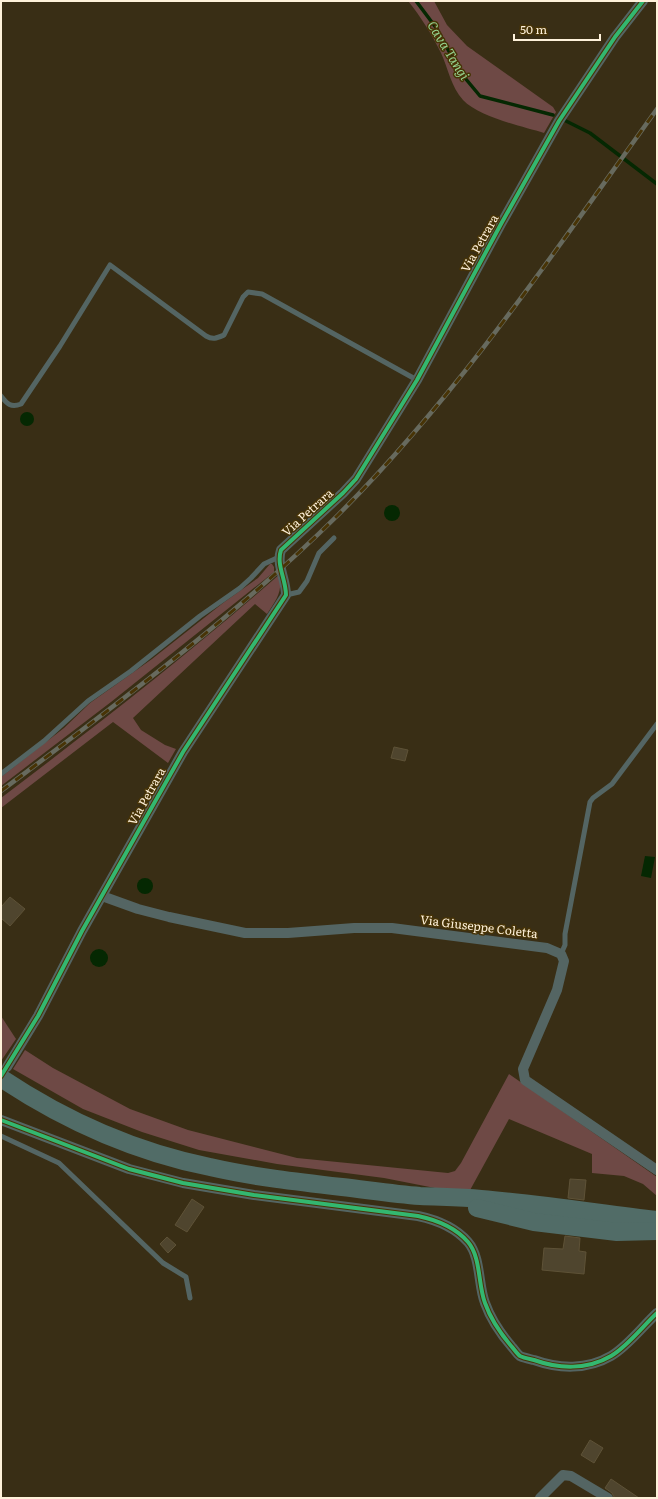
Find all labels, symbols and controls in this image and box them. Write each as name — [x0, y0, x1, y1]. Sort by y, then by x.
scale bar — [514, 16, 600, 42]
water label: Cava Tangi — [423, 17, 475, 83]
text: 50 m — [520, 20, 547, 38]
street label: Via Petrara — [456, 210, 503, 275]
street label: Via Petrara — [277, 484, 337, 540]
street label: Via Petrara — [123, 763, 170, 828]
street label: Via Giuseppe Coletta — [419, 910, 539, 942]

